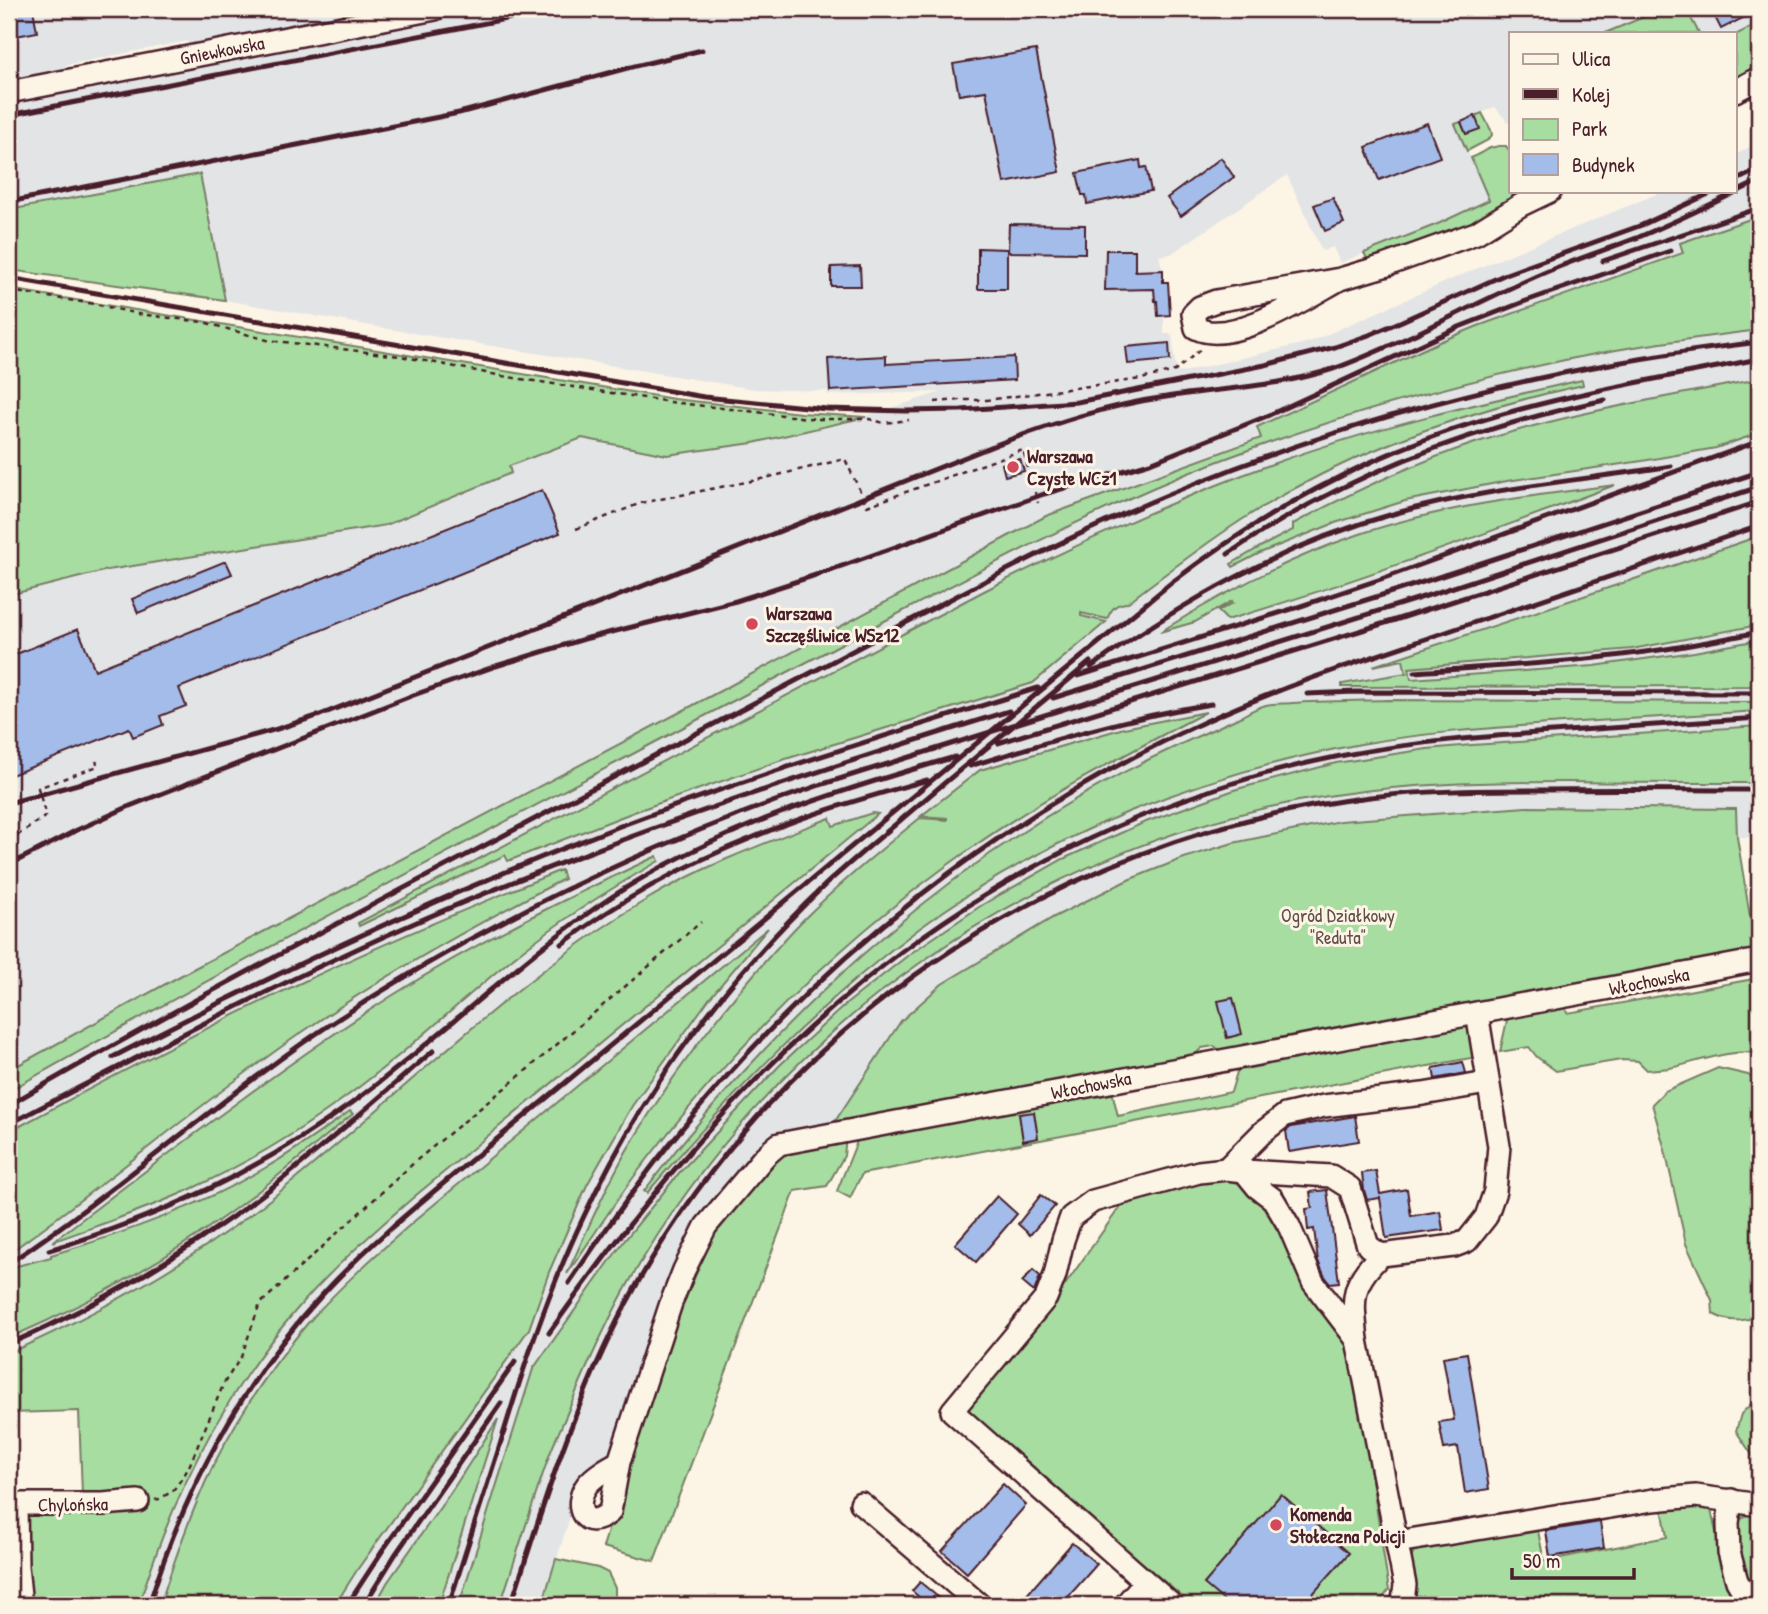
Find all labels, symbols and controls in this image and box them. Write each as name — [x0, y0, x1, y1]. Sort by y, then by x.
street label: Gniewkowska — [178, 29, 267, 71]
legend — [1509, 32, 1736, 192]
text: Ulica — [1572, 44, 1610, 73]
text: Kolej — [1572, 80, 1610, 109]
text: Park — [1572, 114, 1607, 143]
text: Budynek — [1572, 150, 1635, 179]
place label: Warszawa Czyste WCz1 — [1027, 443, 1117, 492]
marker: Warszawa Czyste WCz1 — [1005, 459, 1021, 475]
place label: Warszawa Szczęśliwice WSz12 — [766, 600, 899, 648]
marker: Warszawa Szczęśliwice WSz12 — [744, 616, 760, 632]
park label: Ogród Działkowy "Reduta" — [1281, 902, 1395, 950]
street label: Włochowska — [1607, 960, 1692, 1001]
street label: Włochowska — [1049, 1064, 1134, 1105]
street label: Chylońska — [38, 1490, 109, 1518]
place label: Komenda Stołeczna Policji — [1290, 1501, 1406, 1549]
marker: Komenda Stołeczna Policji — [1268, 1517, 1284, 1533]
scale bar — [1512, 1537, 1635, 1581]
text: 50 m — [1523, 1546, 1560, 1575]

